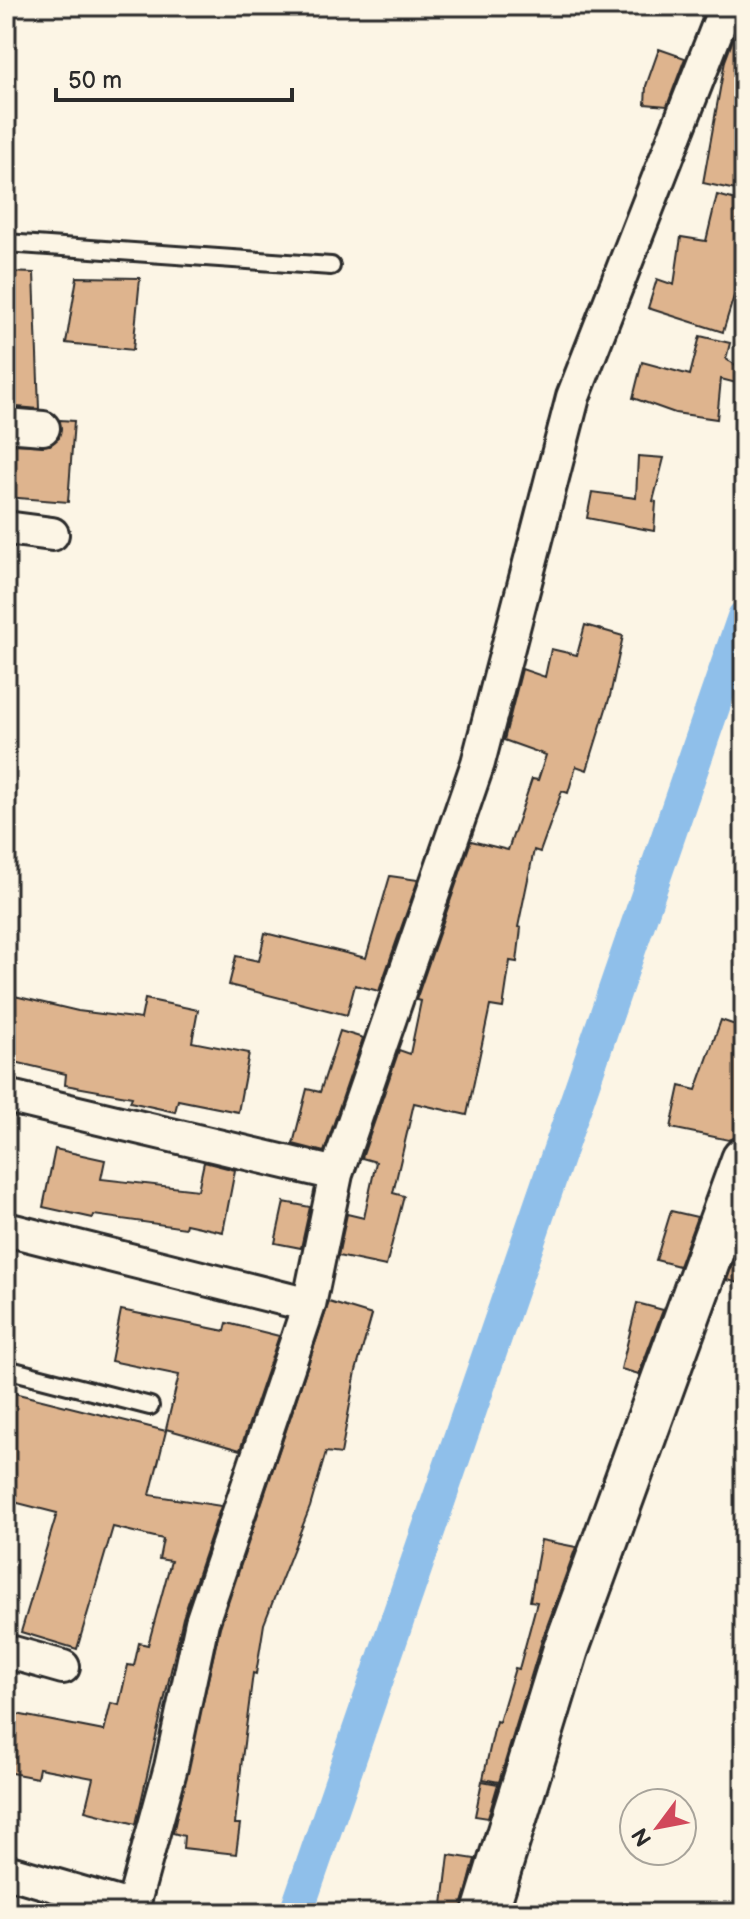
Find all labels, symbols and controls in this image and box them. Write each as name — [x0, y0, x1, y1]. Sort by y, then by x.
scale bar — [56, 52, 292, 102]
text: 50 m — [68, 66, 122, 95]
north arrow — [618, 1787, 698, 1867]
text: N — [626, 1823, 658, 1851]

